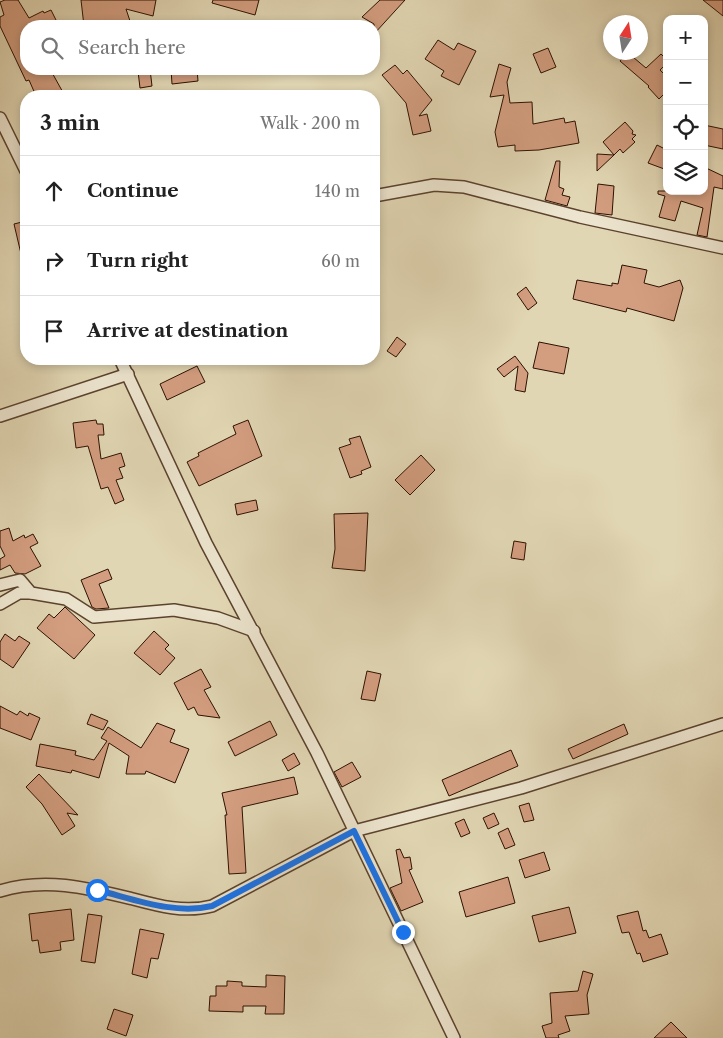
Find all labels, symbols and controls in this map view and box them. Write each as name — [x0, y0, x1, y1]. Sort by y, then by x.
north arrow — [603, 15, 648, 60]
map controls — [663, 15, 708, 195]
button: + — [663, 15, 708, 60]
search box — [20, 20, 380, 75]
icon: search — [38, 34, 66, 62]
text: Search here — [78, 36, 186, 59]
button: − — [663, 60, 708, 105]
button: locate — [663, 105, 708, 150]
text: 3 min — [40, 110, 100, 135]
text: Walk · 200 m — [260, 113, 360, 133]
button: layers — [663, 150, 708, 195]
icon: ahead — [40, 177, 68, 205]
text: Continue — [87, 179, 179, 202]
text: 140 m — [315, 181, 360, 201]
icon: right — [40, 247, 68, 275]
text: Turn right — [87, 249, 188, 272]
text: 60 m — [321, 251, 360, 271]
icon: arrive — [40, 317, 68, 345]
text: Arrive at destination — [87, 319, 288, 342]
route start — [86, 879, 109, 902]
route end — [392, 921, 415, 944]

